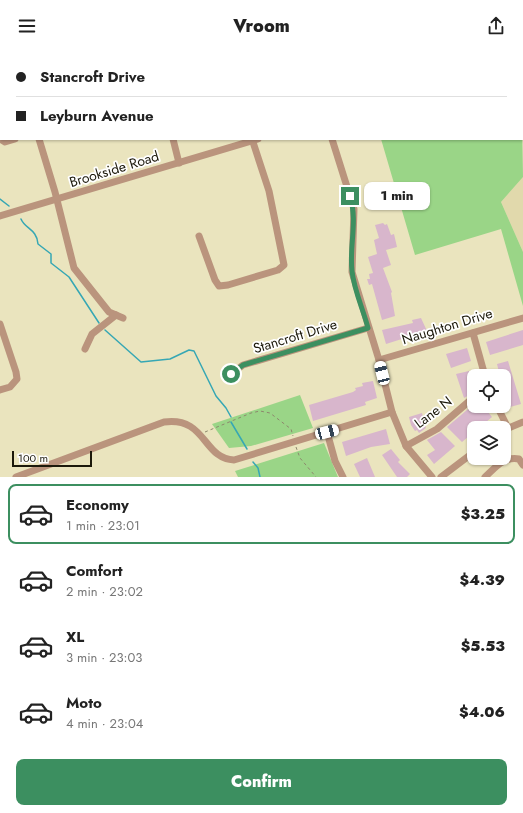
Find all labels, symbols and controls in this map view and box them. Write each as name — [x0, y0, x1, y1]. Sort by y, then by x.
text: Vroom — [233, 13, 290, 39]
icon: menu — [16, 15, 38, 37]
icon: share — [485, 15, 507, 37]
text: Stancroft Drive — [40, 66, 145, 88]
text: Leyburn Avenue — [40, 105, 154, 127]
street label: Brookside Road — [67, 146, 161, 192]
callout: 1 min — [364, 182, 430, 210]
text: 1 min — [381, 186, 413, 205]
route end — [341, 187, 359, 205]
street label: Naughton Drive — [399, 303, 495, 349]
street label: Stancroft Drive — [251, 314, 339, 358]
car — [373, 360, 391, 386]
route start — [222, 365, 240, 383]
map controls — [467, 369, 511, 465]
button: locate — [467, 369, 511, 413]
street label: Lane N — [410, 391, 456, 433]
button: layers — [467, 421, 511, 465]
car — [314, 423, 340, 441]
scale bar — [12, 449, 92, 468]
text: 100 m — [18, 450, 48, 466]
text: Economy — [66, 494, 129, 516]
icon: car — [18, 496, 54, 532]
text: $3.25 — [461, 503, 505, 525]
text: 1 min · 23:01 — [66, 516, 140, 535]
text: Comfort — [66, 560, 123, 582]
icon: car — [18, 562, 54, 598]
text: $4.39 — [459, 569, 505, 591]
text: 2 min · 23:02 — [66, 582, 143, 601]
text: XL — [66, 626, 84, 648]
icon: car — [18, 628, 54, 664]
text: $5.53 — [461, 635, 505, 657]
text: 3 min · 23:03 — [66, 648, 142, 667]
text: Moto — [66, 692, 102, 714]
icon: car — [18, 694, 54, 730]
text: $4.06 — [459, 701, 505, 723]
text: 4 min · 23:04 — [66, 714, 143, 733]
button: Confirm — [16, 759, 507, 805]

